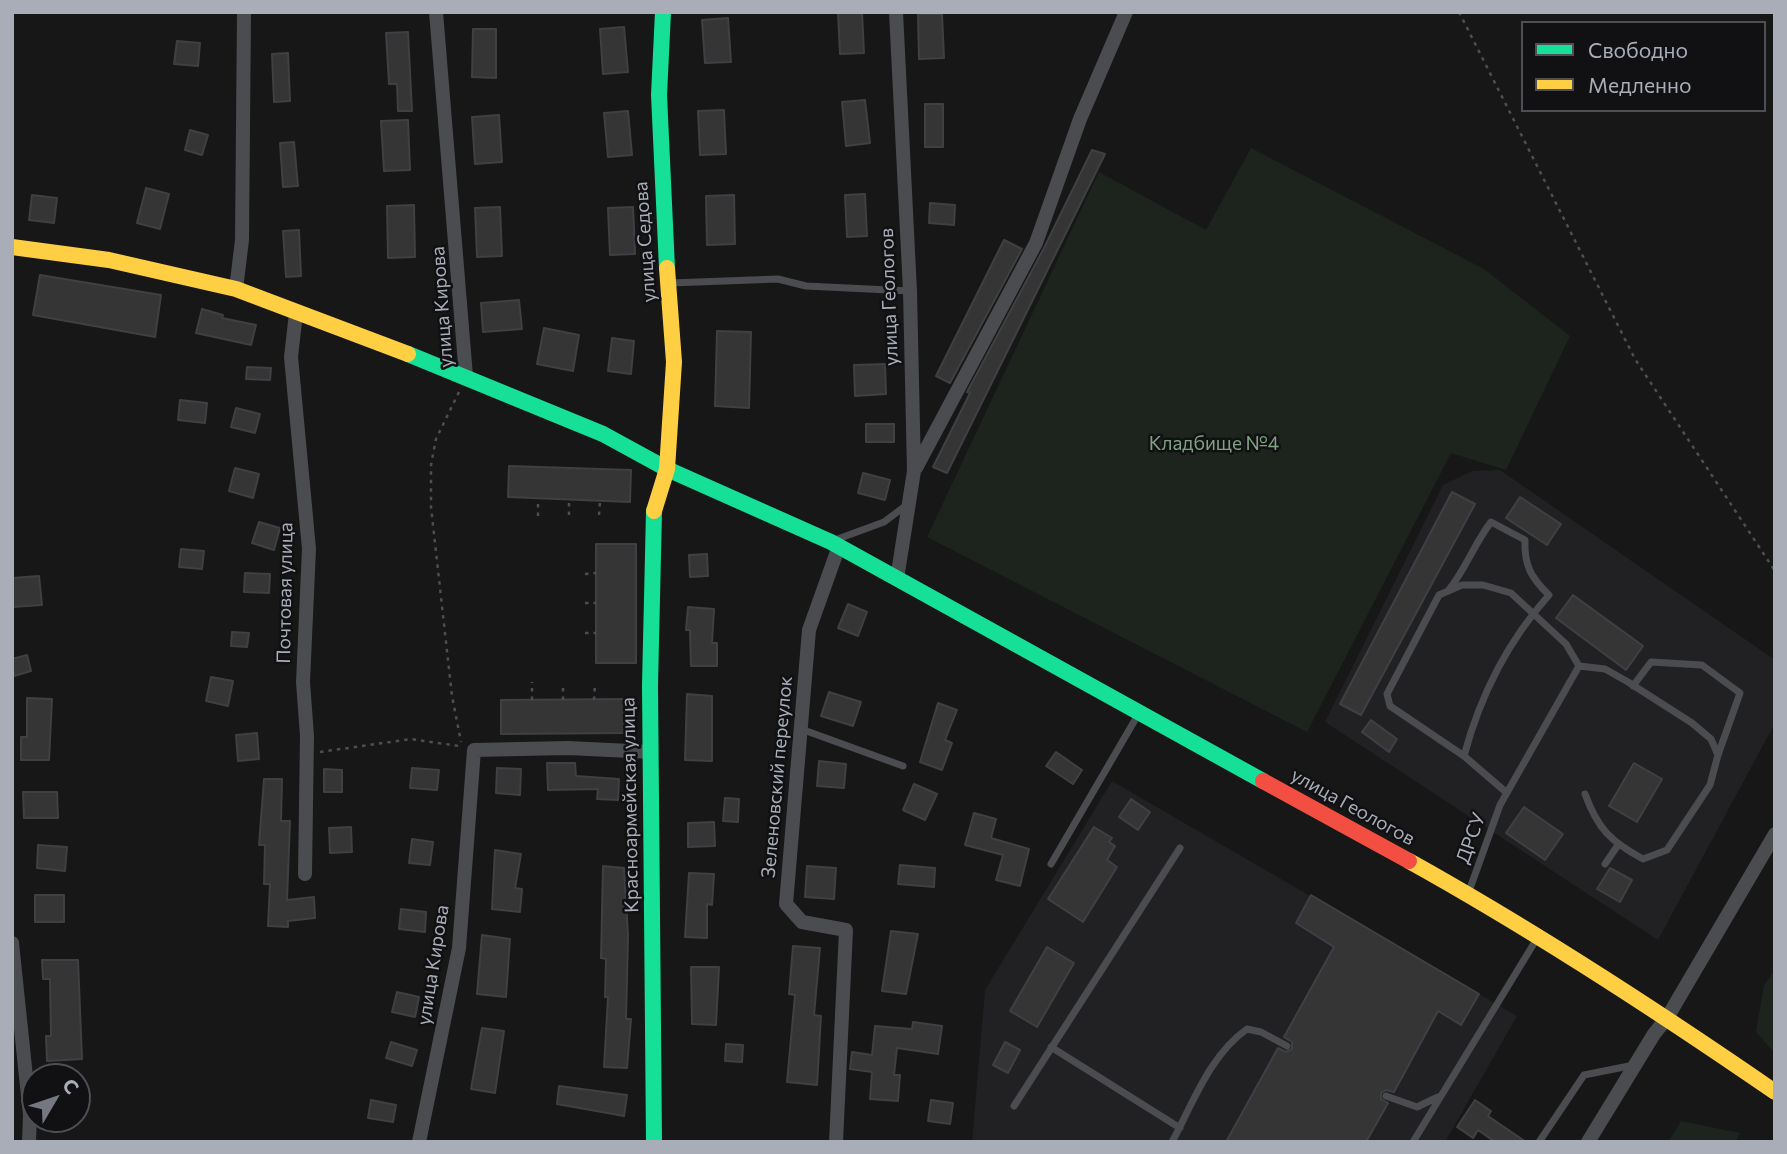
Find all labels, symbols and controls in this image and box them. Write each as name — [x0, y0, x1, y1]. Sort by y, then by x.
legend — [1521, 21, 1766, 112]
text: Свободно — [1588, 37, 1688, 62]
text: Медленно — [1588, 72, 1692, 97]
street label: улица Седова — [629, 181, 661, 303]
street label: улица Геологов — [875, 228, 903, 366]
street label: улица Кирова — [426, 246, 458, 368]
park label: Кладбище №4 — [1149, 433, 1279, 455]
street label: Почтовая улица — [272, 522, 298, 664]
street label: Зеленовский переулок — [757, 675, 797, 879]
street label: Красноармейская улица — [617, 697, 643, 913]
street label: улица Геологов — [1287, 764, 1419, 850]
street label: ДРСУ — [1451, 809, 1491, 867]
street label: улица Кирова — [412, 903, 454, 1027]
north arrow — [21, 1063, 91, 1133]
text: С — [58, 1073, 84, 1098]

